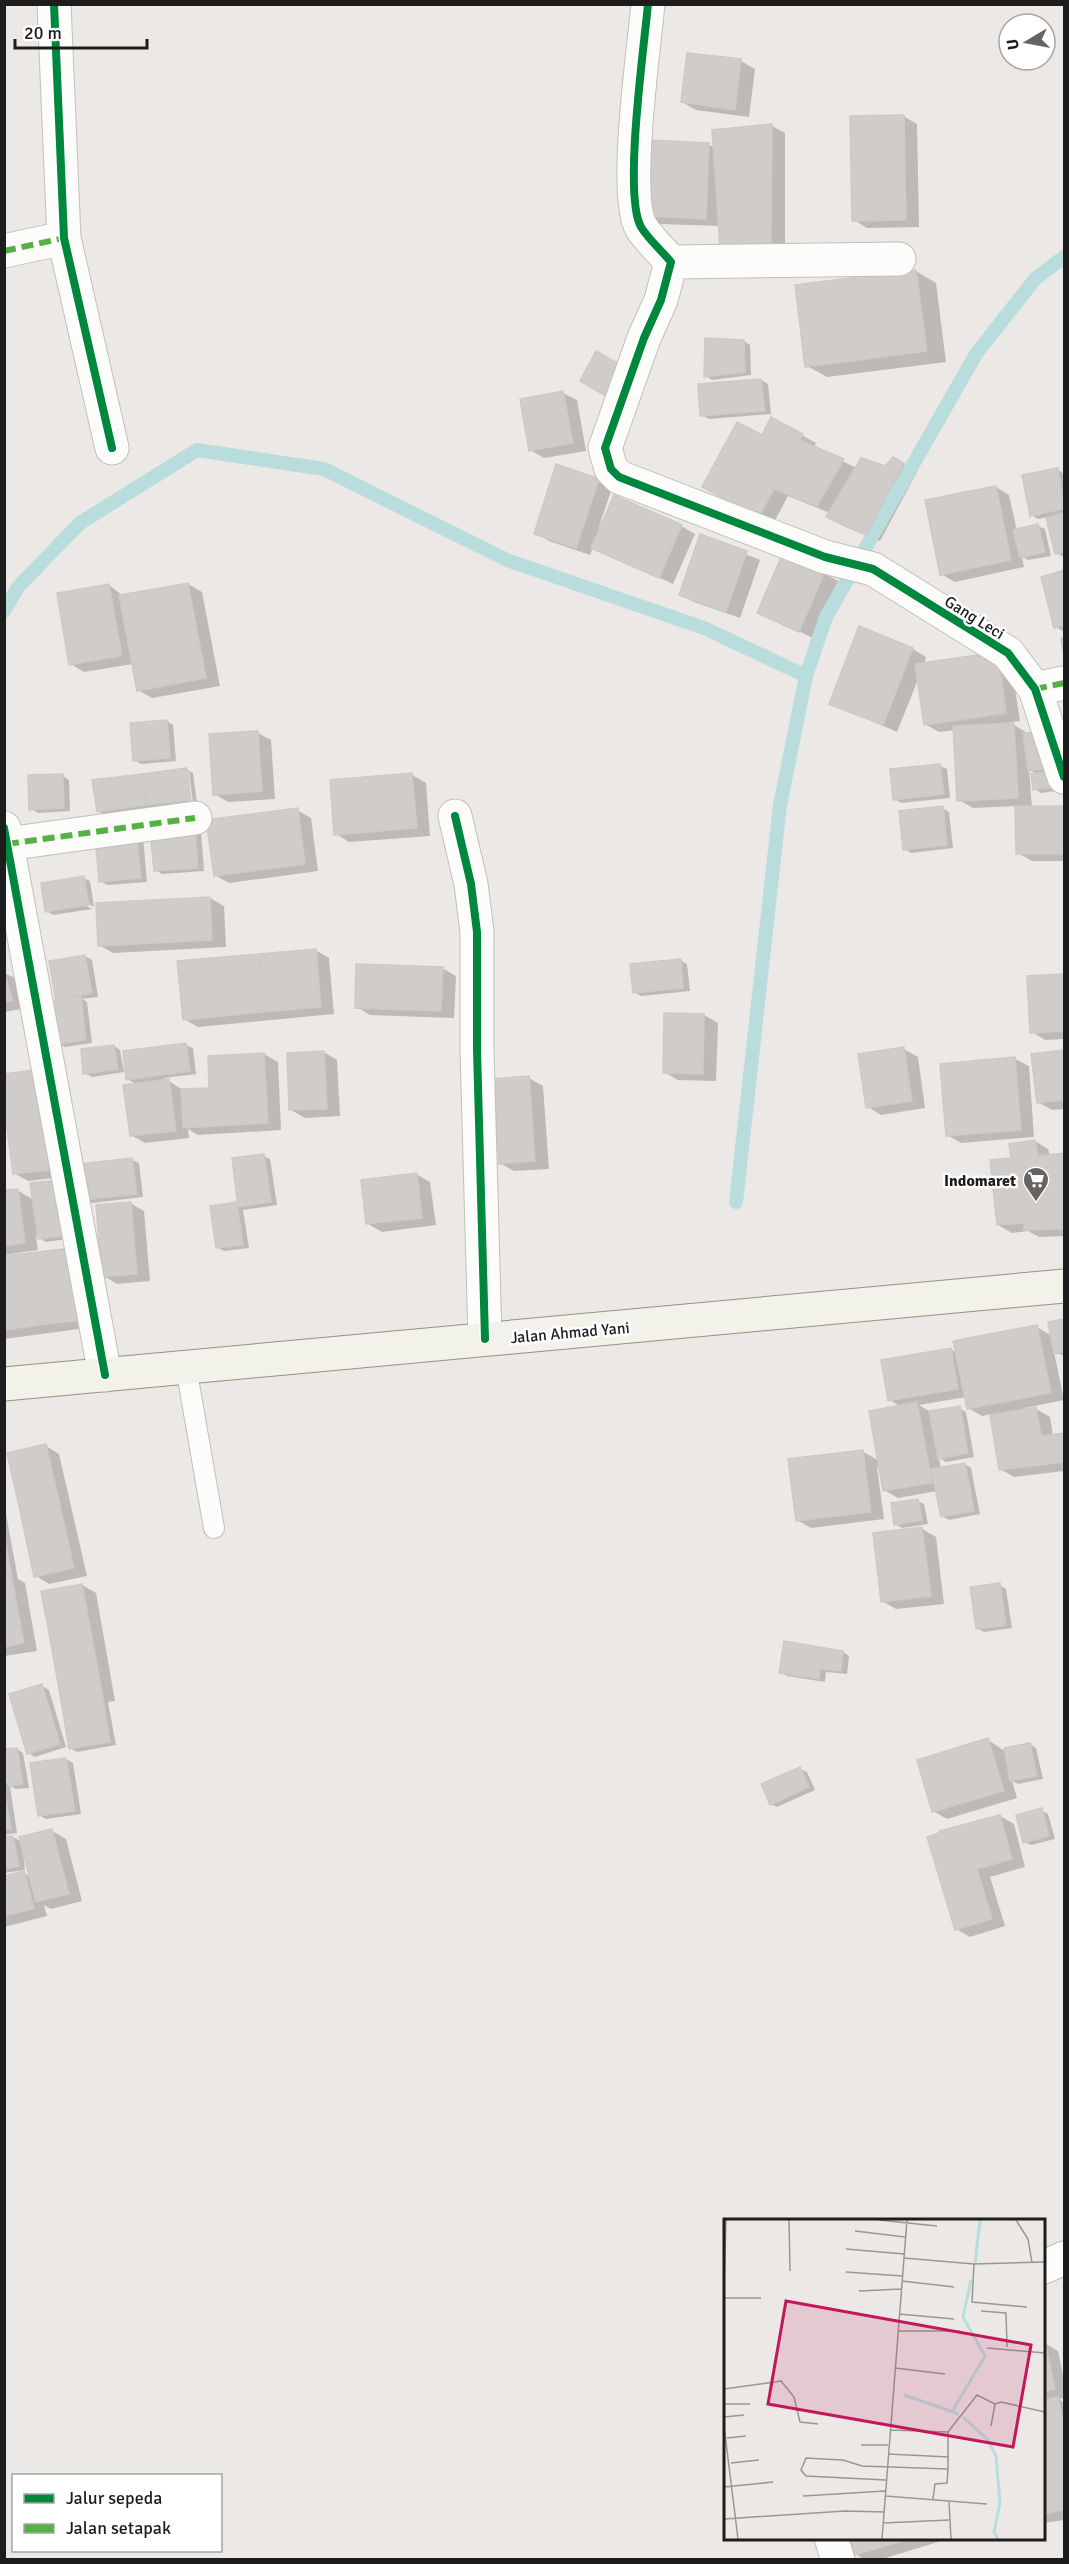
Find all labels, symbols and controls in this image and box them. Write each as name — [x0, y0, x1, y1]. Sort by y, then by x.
scale bar — [15, 12, 147, 50]
north arrow — [997, 12, 1057, 72]
text: 20 m — [24, 22, 62, 44]
text: U — [1002, 37, 1024, 51]
street label: Gang Leci — [941, 592, 1008, 644]
supermarket icon: Indomaret — [1021, 1165, 1051, 1203]
place label: Indomaret — [944, 1171, 1016, 1191]
street label: Jalan Ahmad Yani — [510, 1318, 631, 1348]
inset map — [724, 2219, 1045, 2540]
legend — [12, 2474, 222, 2552]
text: Jalur sepeda — [66, 2487, 162, 2509]
text: Jalan setapak — [66, 2517, 171, 2539]

